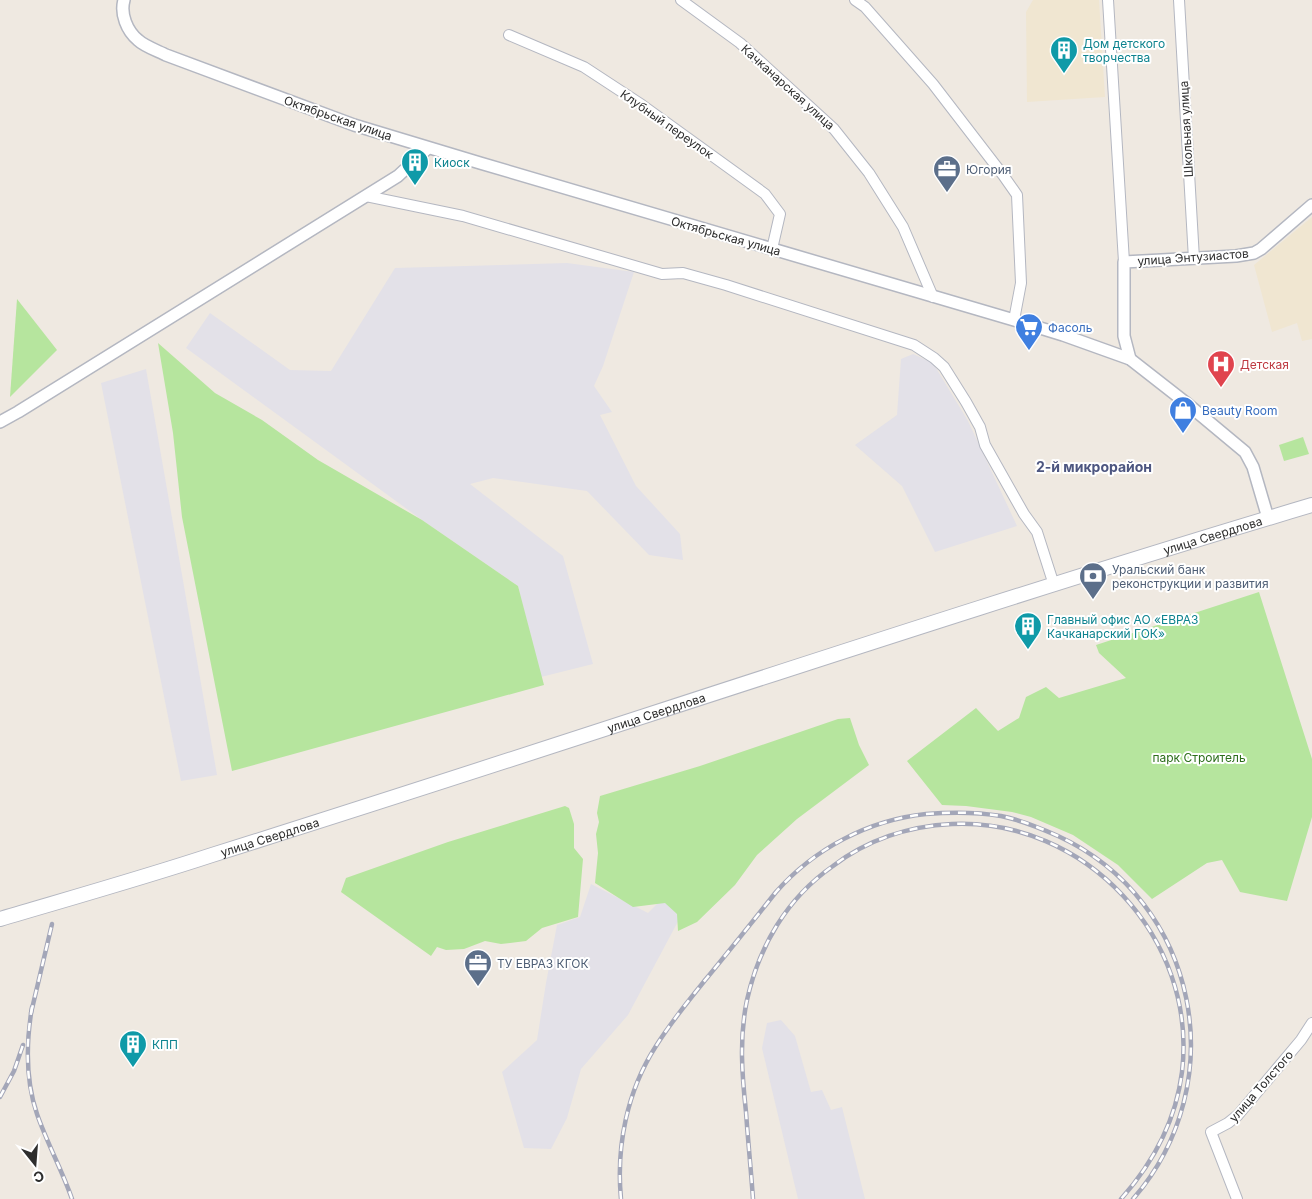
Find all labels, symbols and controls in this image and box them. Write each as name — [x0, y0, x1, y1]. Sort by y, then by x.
building icon: Дом детского творчества — [1049, 35, 1079, 74]
place label: Дом детского творчества — [1083, 36, 1165, 65]
street label: Качканарская улица — [738, 41, 838, 133]
street label: Школьная улица — [1176, 80, 1196, 178]
street label: Клубный переулок — [618, 86, 717, 162]
street label: Октябрьская улица — [282, 92, 394, 144]
building icon: Киоск — [400, 147, 430, 186]
office icon: Югория — [932, 154, 962, 193]
place label: Киоск — [434, 155, 470, 170]
place label: Югория — [966, 162, 1012, 177]
street label: Октябрьская улица — [669, 213, 783, 259]
street label: улица Энтузиастов — [1137, 246, 1249, 268]
supermarket icon: Фасоль — [1014, 312, 1044, 351]
place label: Фасоль — [1048, 320, 1093, 335]
hospital icon: Детская — [1206, 349, 1236, 388]
place label: Детская — [1240, 357, 1289, 372]
shop icon: Beauty Room — [1168, 395, 1198, 434]
place label: Beauty Room — [1202, 403, 1278, 418]
district label: 2-й микрорайон — [1036, 458, 1152, 475]
street label: улица Свердлова — [1161, 513, 1264, 557]
bank icon: Уральский банк реконструкции и развития — [1078, 561, 1108, 600]
place label: Уральский банк реконструкции и развития — [1112, 562, 1269, 591]
building icon: Главный офис АО «ЕВРАЗ Качканарский ГОК» — [1013, 611, 1043, 650]
place label: Главный офис АО «ЕВРАЗ Качканарский ГОК» — [1047, 612, 1199, 641]
street label: улица Свердлова — [605, 689, 707, 735]
park label: парк Строитель — [1152, 750, 1246, 765]
street label: улица Свердлова — [219, 814, 321, 859]
office icon: ТУ ЕВРАЗ КГОК — [463, 948, 493, 987]
place label: ТУ ЕВРАЗ КГОК — [497, 956, 588, 971]
building icon: КПП — [118, 1029, 148, 1068]
place label: КПП — [152, 1037, 178, 1052]
street label: улица Толстого — [1226, 1047, 1296, 1125]
north arrow — [10, 1139, 60, 1189]
text: С — [32, 1167, 46, 1187]

